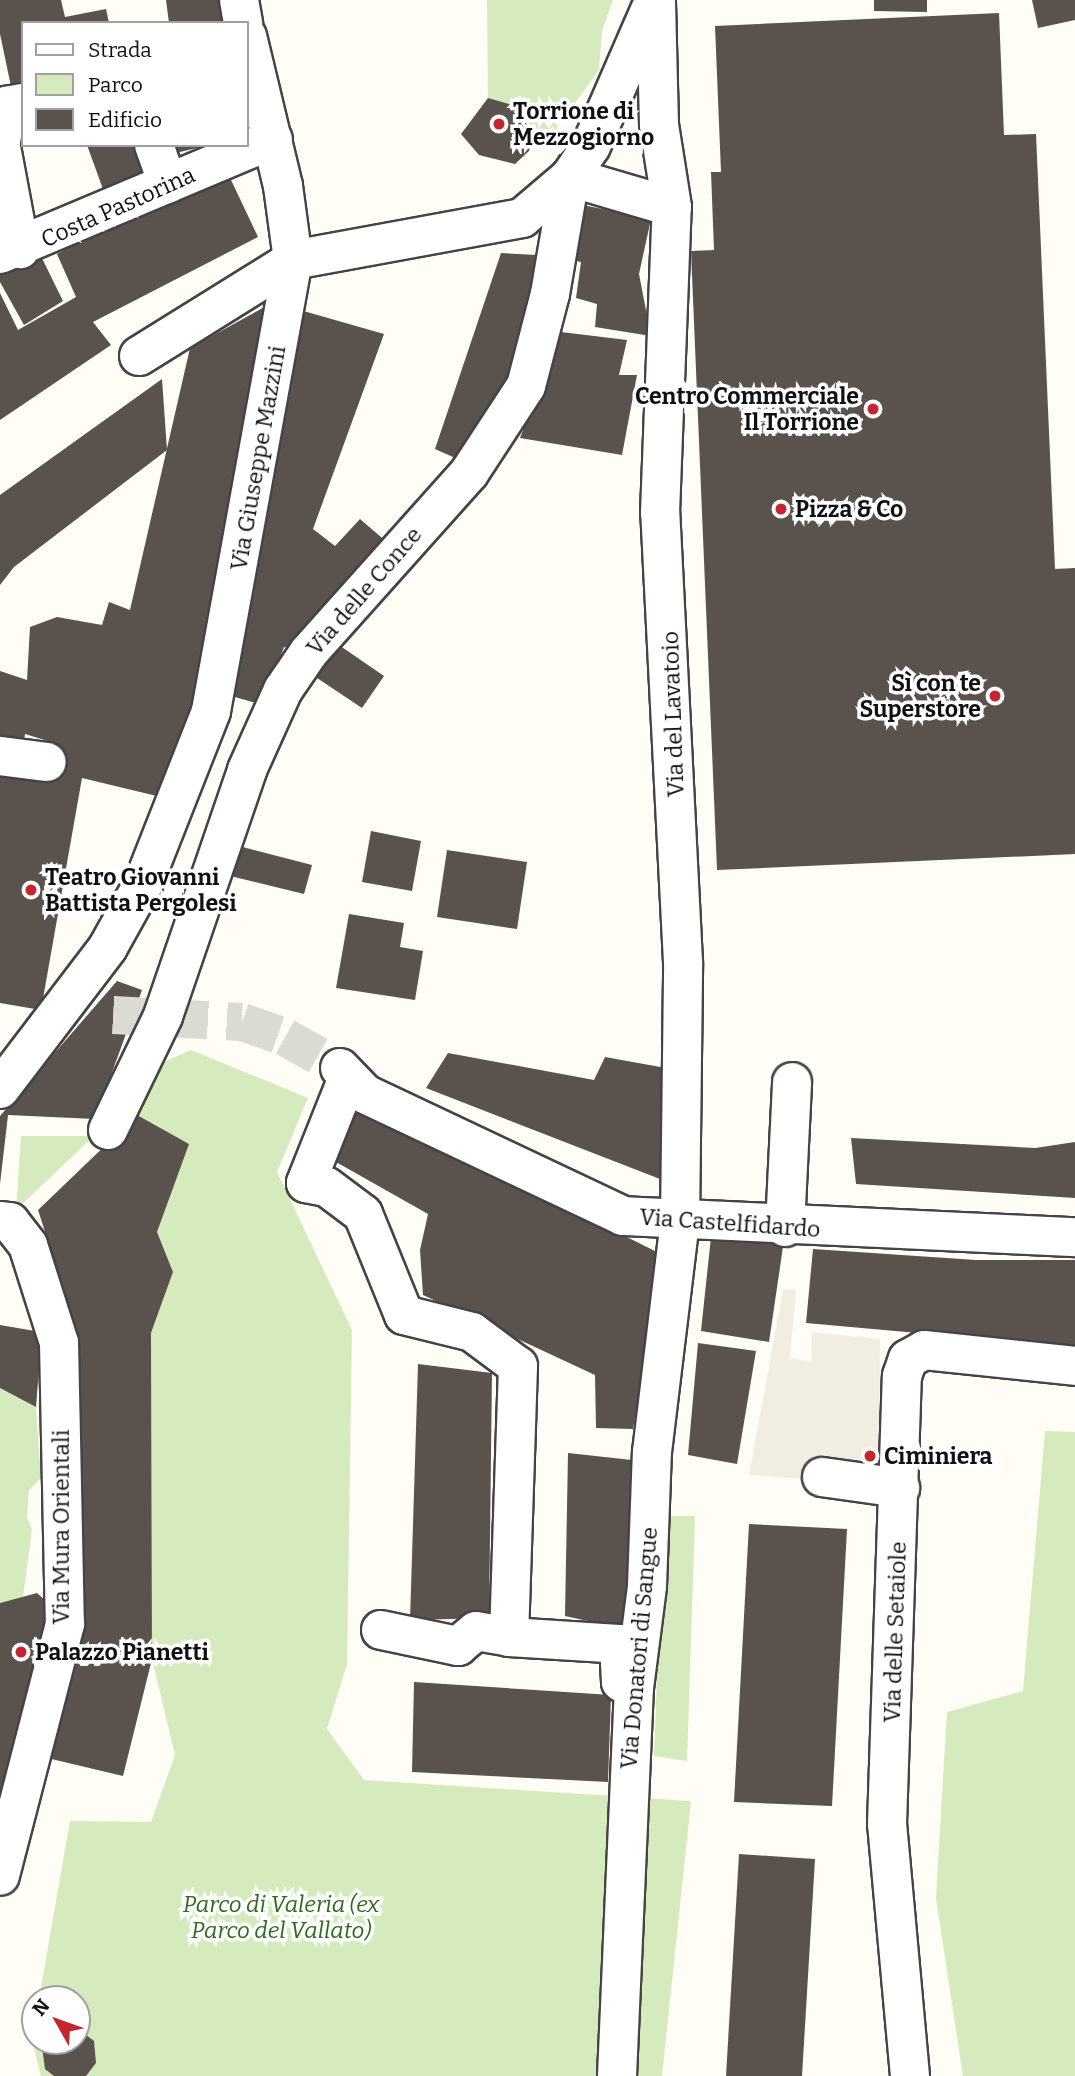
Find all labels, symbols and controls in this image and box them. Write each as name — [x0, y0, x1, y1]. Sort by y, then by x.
legend — [21, 21, 248, 147]
text: Strada — [88, 37, 152, 63]
text: Parco — [88, 72, 143, 98]
place label: Torrione di Mezzogiorno — [513, 97, 654, 151]
text: Edificio — [88, 107, 162, 133]
marker: Torrione di Mezzogiorno — [491, 116, 507, 132]
street label: Costa Pastorina — [37, 161, 199, 253]
street label: Via Giuseppe Mazzini — [225, 343, 291, 573]
place label: Centro Commerciale Il Torrione — [635, 382, 859, 436]
marker: Centro Commerciale Il Torrione — [865, 401, 881, 417]
place label: Pizza & Co — [795, 495, 903, 523]
marker: Pizza & Co — [773, 501, 789, 517]
street label: Via delle Conce — [301, 521, 427, 661]
street label: Via del Lavatoio — [656, 631, 690, 797]
place label: Sì con te Superstore — [859, 669, 981, 723]
marker: Sì con te Superstore — [987, 688, 1003, 704]
place label: Teatro Giovanni Battista Pergolesi — [45, 863, 237, 917]
marker: Teatro Giovanni Battista Pergolesi — [23, 882, 39, 898]
street label: Via Castelfidardo — [639, 1203, 821, 1243]
street label: Via Mura Orientali — [47, 1430, 75, 1624]
place label: Ciminiera — [884, 1442, 992, 1470]
marker: Ciminiera — [862, 1448, 878, 1464]
street label: Via Donatori di Sangue — [615, 1526, 663, 1770]
street label: Via delle Setaiole — [878, 1541, 912, 1723]
place label: Palazzo Pianetti — [35, 1638, 209, 1666]
marker: Palazzo Pianetti — [13, 1644, 29, 1660]
park label: Parco di Valeria (ex Parco del Vallato) — [183, 1890, 379, 1944]
north arrow — [21, 1985, 91, 2055]
text: N — [28, 1994, 55, 2020]

